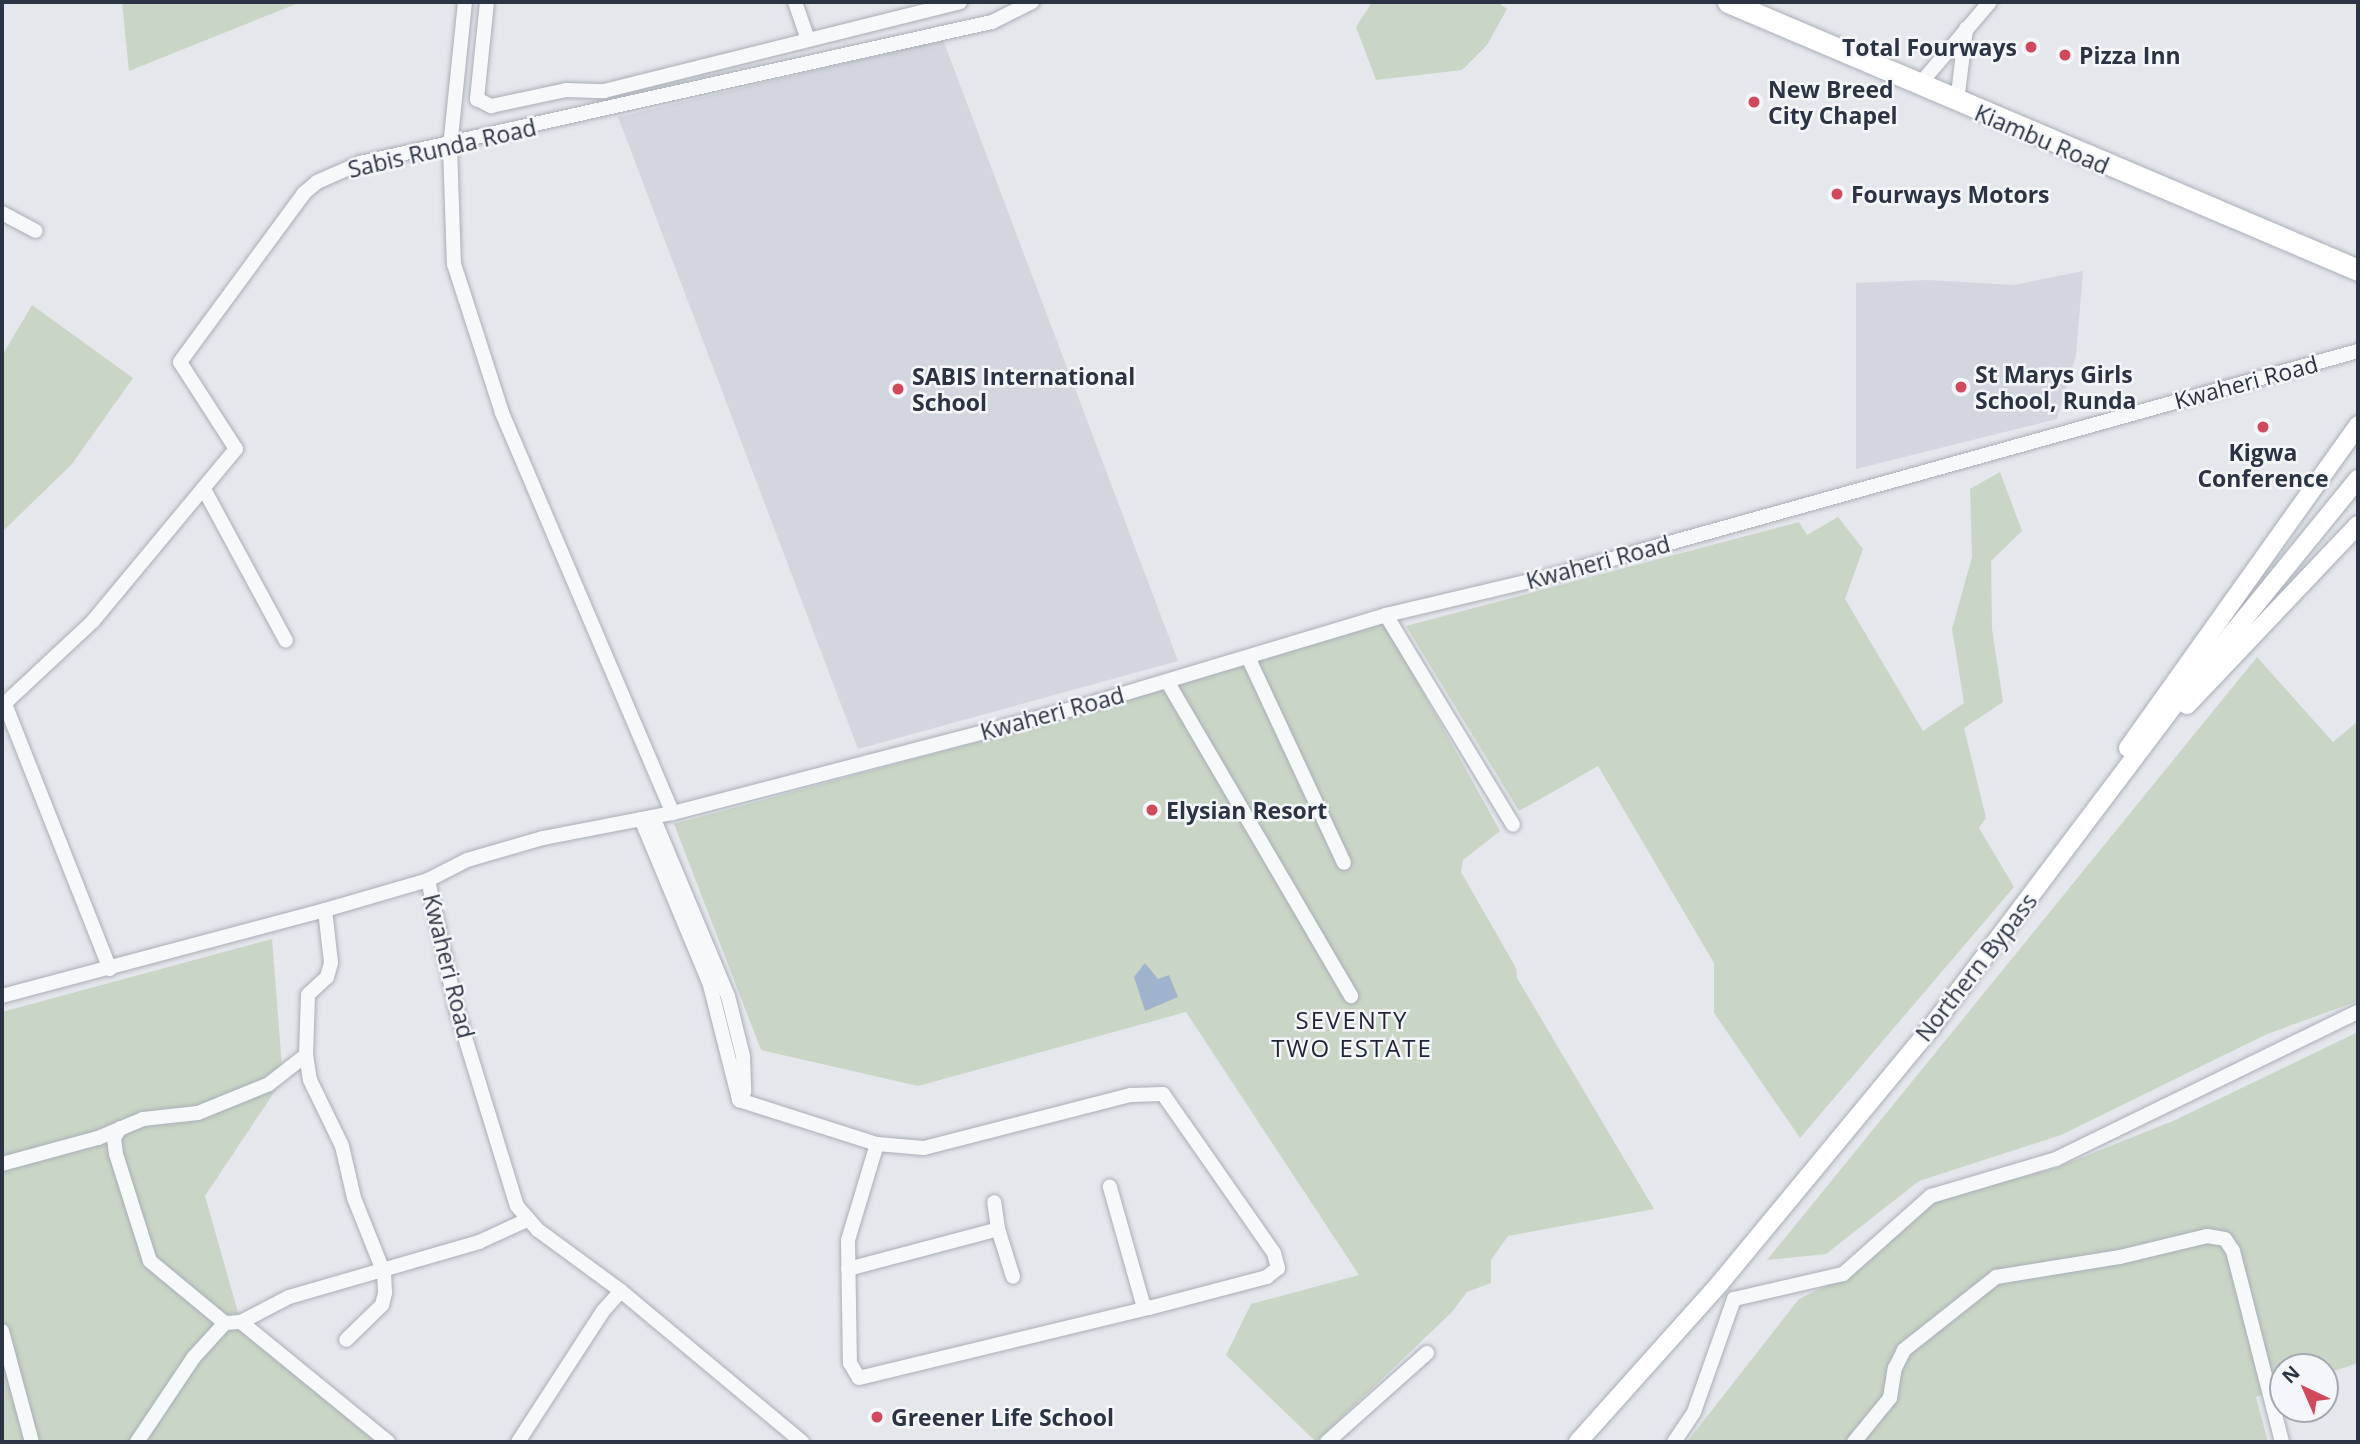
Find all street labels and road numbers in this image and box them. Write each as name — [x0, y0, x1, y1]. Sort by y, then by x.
street label: Kiambu Road — [1971, 98, 2113, 180]
street label: Sabis Runda Road — [345, 113, 539, 183]
street label: Kwaheri Road — [2171, 350, 2321, 414]
street label: Kwaheri Road — [1523, 530, 1673, 594]
street label: Kwaheri Road — [977, 681, 1127, 745]
street label: Northern Bypass — [1910, 887, 2042, 1047]
street label: Kwaheri Road — [418, 891, 480, 1041]

